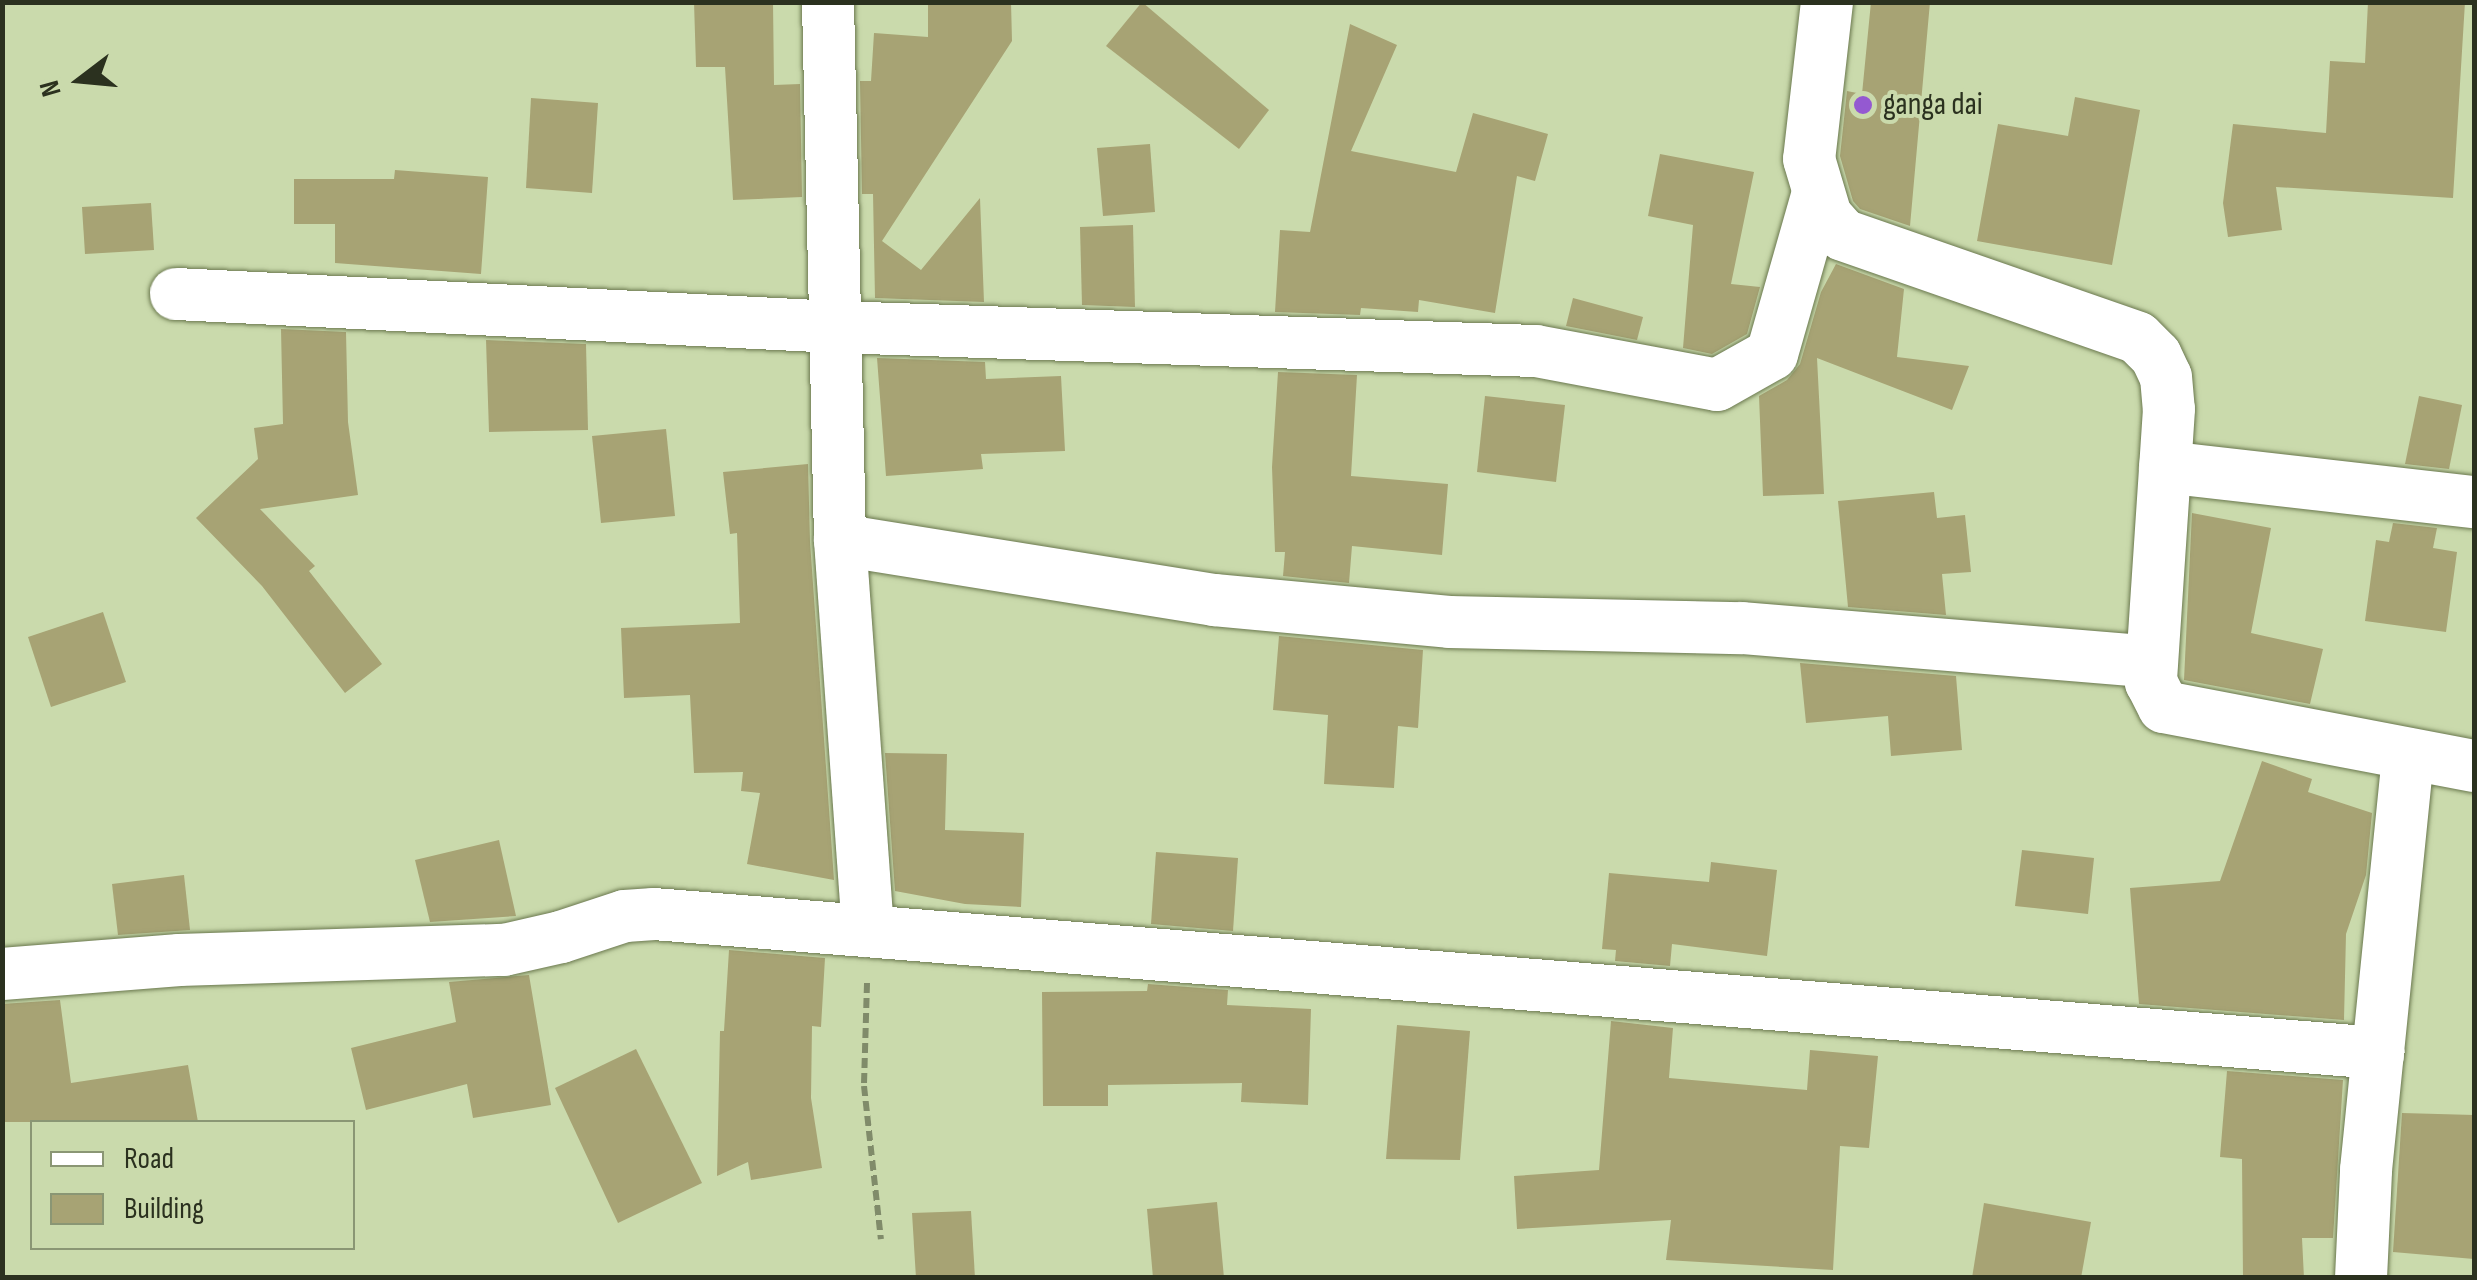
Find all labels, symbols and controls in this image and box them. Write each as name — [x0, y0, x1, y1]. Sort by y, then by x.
north arrow — [30, 30, 130, 130]
text: N — [33, 77, 69, 100]
place label: ganga dai — [1883, 86, 1983, 124]
marker: ganga dai — [1852, 94, 1874, 116]
legend — [30, 1120, 355, 1250]
text: Road — [124, 1141, 174, 1177]
text: Building — [124, 1191, 204, 1227]

